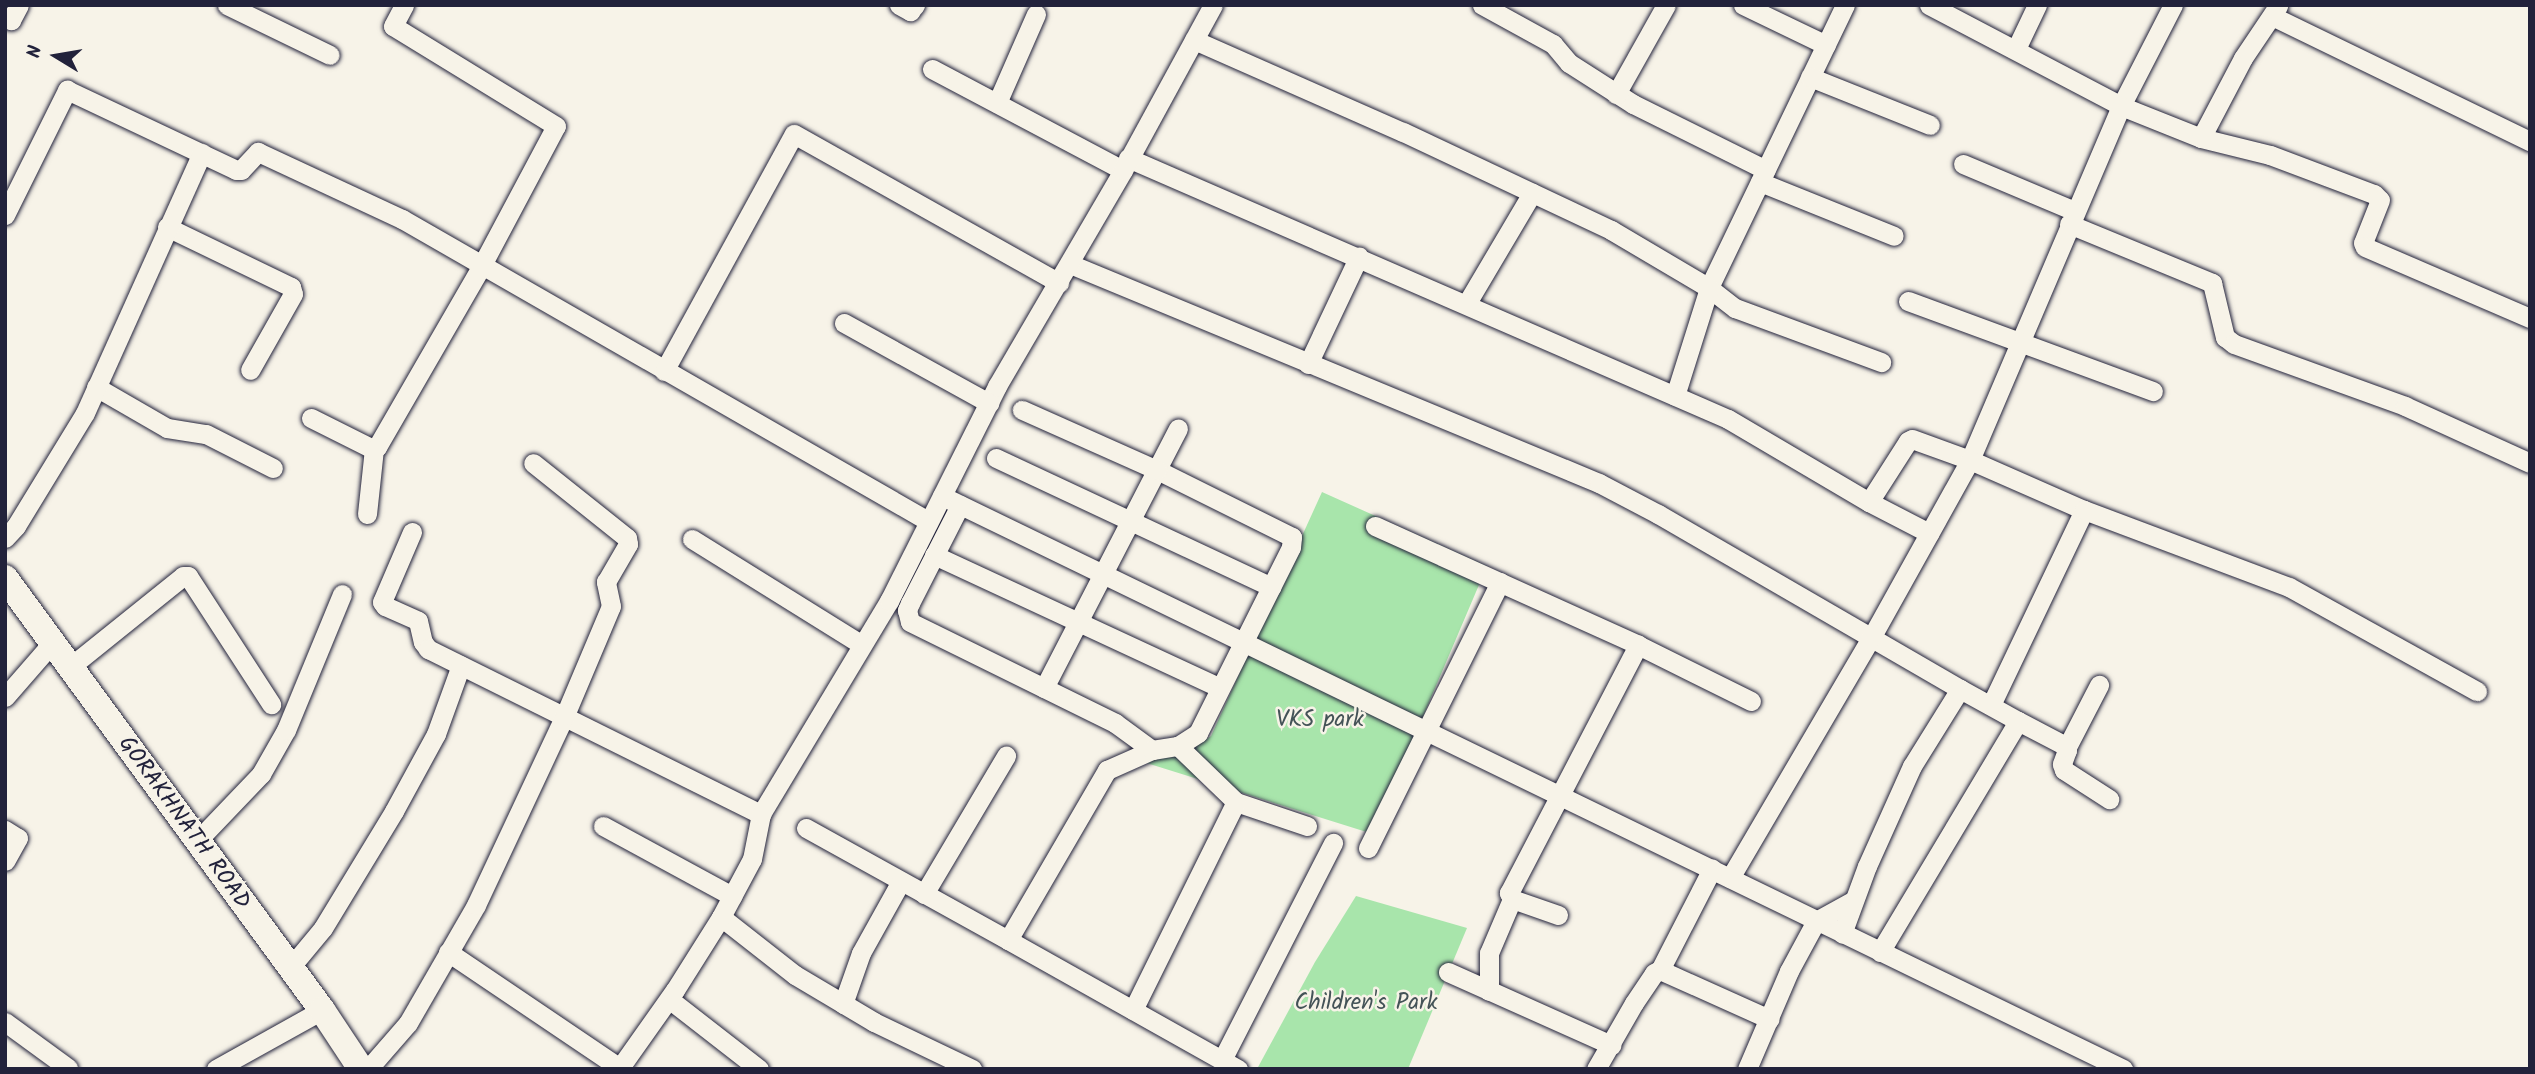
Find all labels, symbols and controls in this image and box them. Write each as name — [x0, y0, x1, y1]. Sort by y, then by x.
north arrow — [21, 21, 91, 91]
text: N — [20, 43, 51, 61]
park label: VKS park — [1276, 706, 1364, 734]
street label: GORAKHNATH ROAD — [112, 731, 256, 915]
park label: Children's Park — [1295, 989, 1437, 1017]

